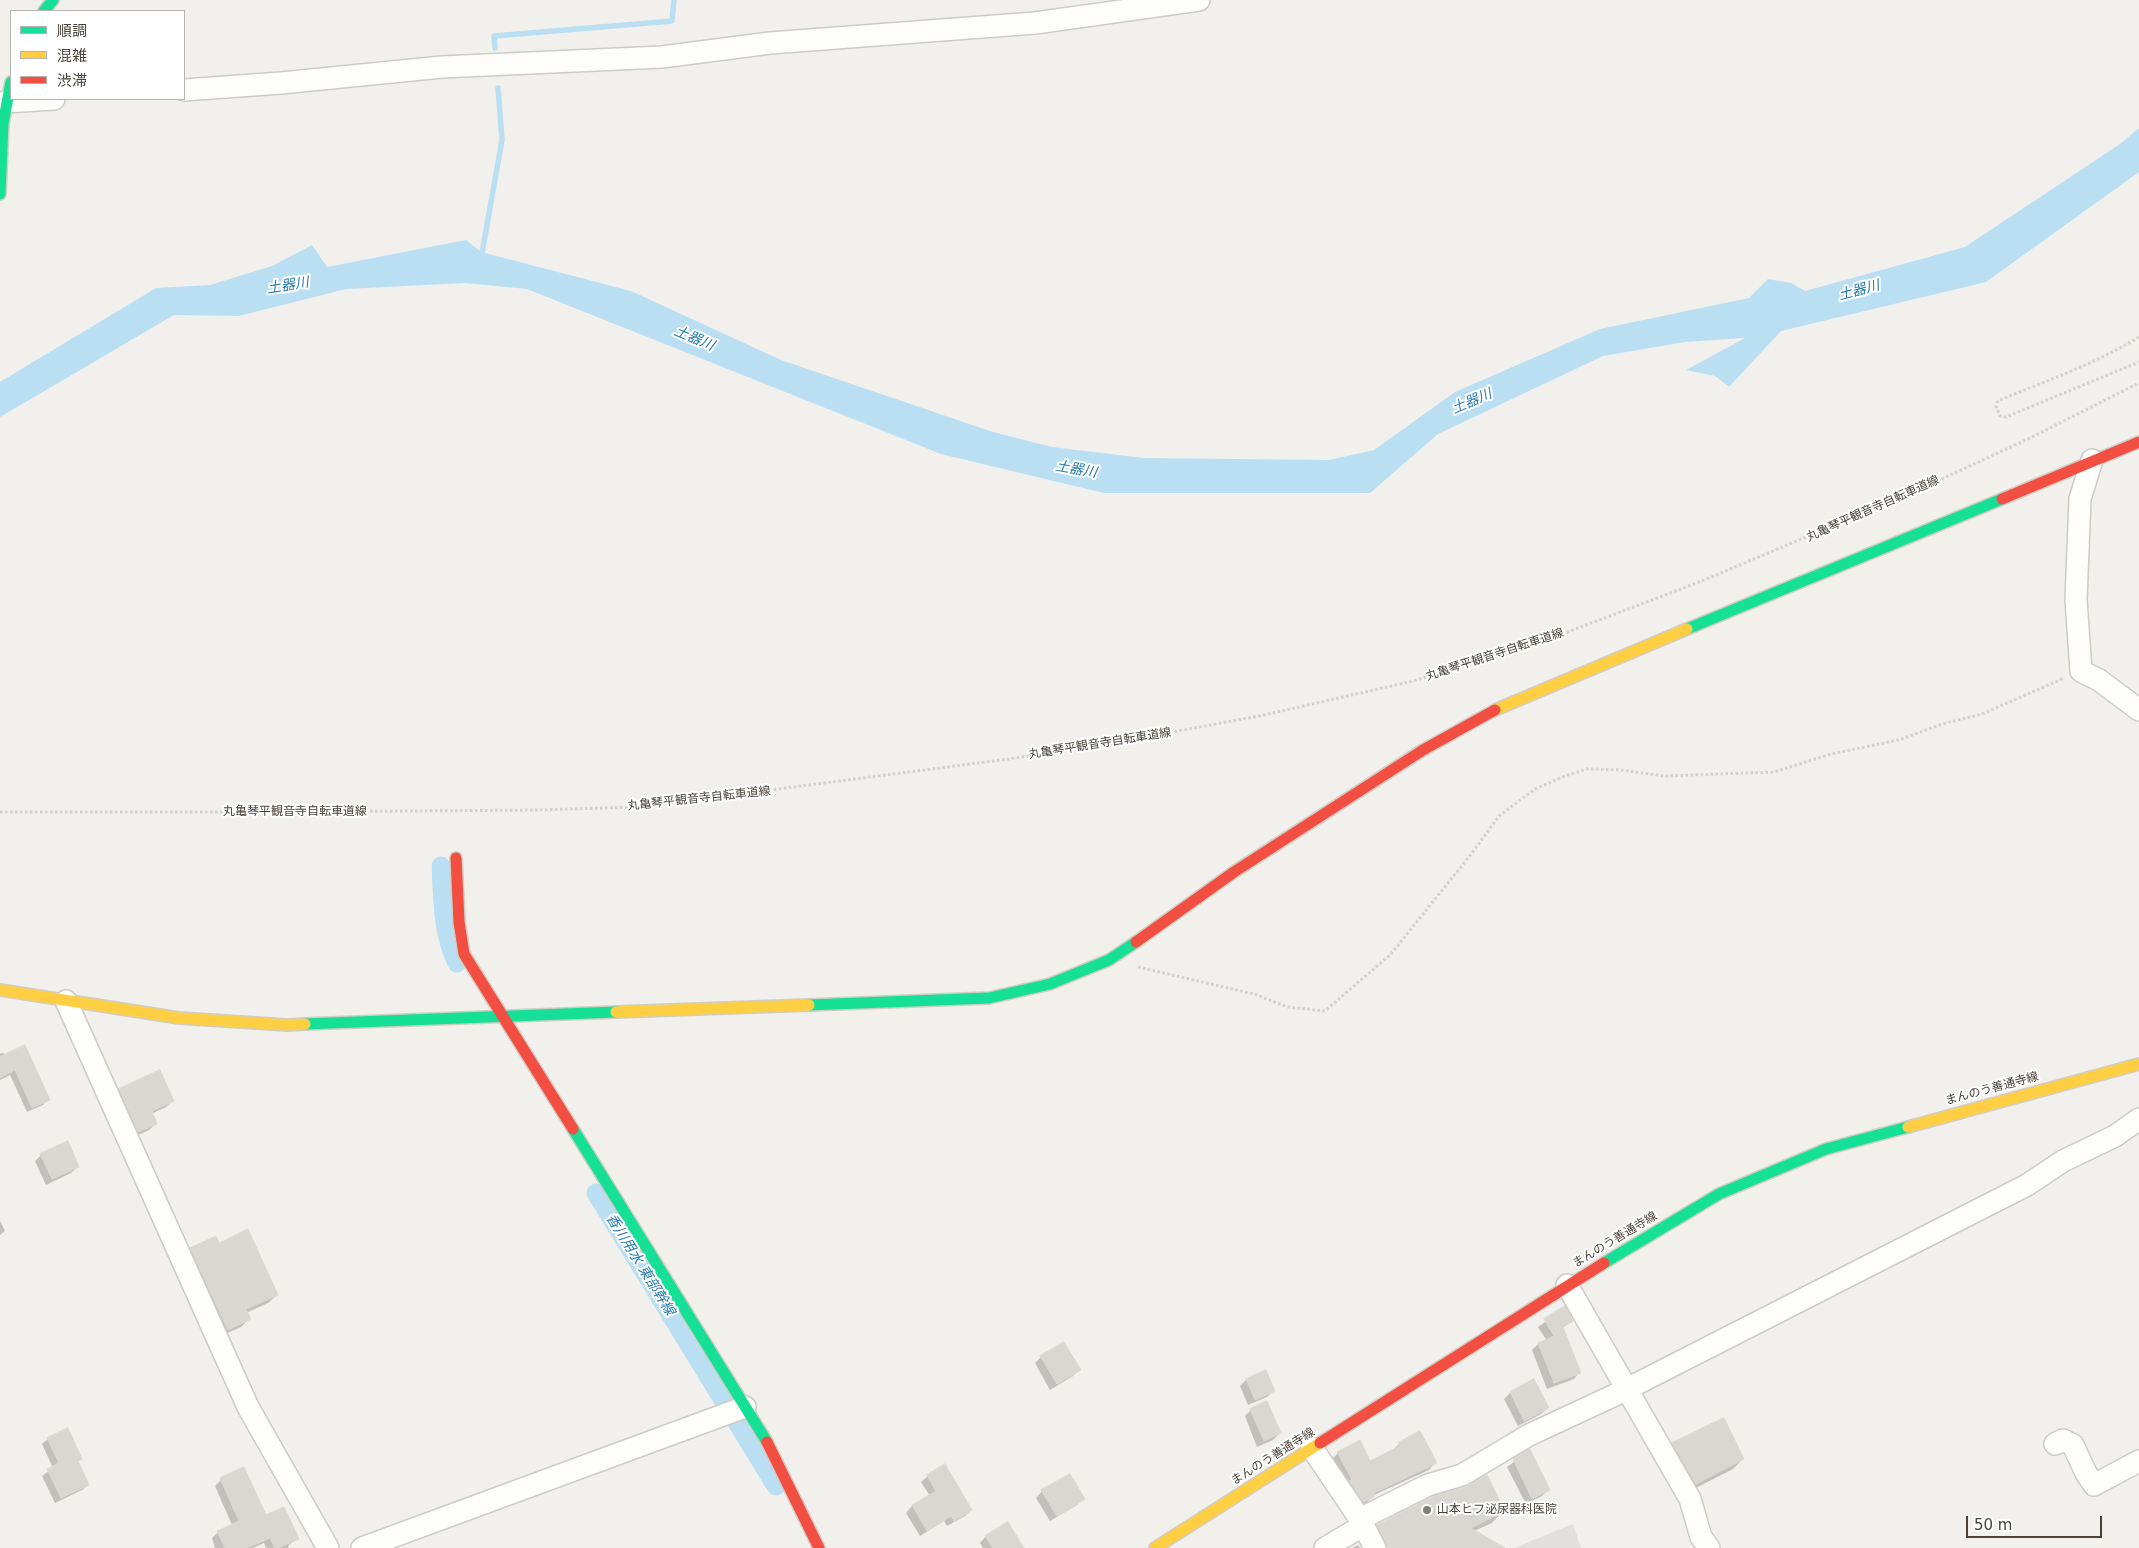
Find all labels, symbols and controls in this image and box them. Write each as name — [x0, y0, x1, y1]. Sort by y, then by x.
legend — [10, 10, 185, 100]
text: 順調 — [57, 22, 87, 40]
text: 混雑 — [57, 47, 87, 65]
text: 渋滞 — [57, 72, 87, 90]
water label: 土器川 — [266, 274, 310, 298]
water label: 土器川 — [1837, 277, 1881, 305]
water label: 土器川 — [671, 323, 717, 355]
water label: 土器川 — [1449, 386, 1495, 418]
water label: 土器川 — [1054, 458, 1098, 482]
street label: 丸亀琴平観音寺自転車道線 — [1804, 473, 1942, 545]
street label: 丸亀琴平観音寺自転車道線 — [1424, 626, 1566, 684]
street label: 丸亀琴平観音寺自転車道線 — [1028, 726, 1172, 762]
street label: 丸亀琴平観音寺自転車道線 — [627, 784, 771, 814]
street label: 丸亀琴平観音寺自転車道線 — [223, 805, 367, 819]
street label: まんのう善通寺線 — [1944, 1070, 2040, 1108]
street label: まんのう善通寺線 — [1570, 1209, 1660, 1271]
water label: 香川用水 東部幹線 — [602, 1211, 678, 1319]
street label: まんのう善通寺線 — [1228, 1425, 1318, 1489]
place label: 山本ヒフ泌尿器科医院 — [1437, 1503, 1557, 1517]
marker: 山本ヒフ泌尿器科医院 — [1421, 1504, 1433, 1516]
scale bar — [1969, 1506, 2105, 1538]
text: 50 m — [1974, 1516, 2012, 1534]

